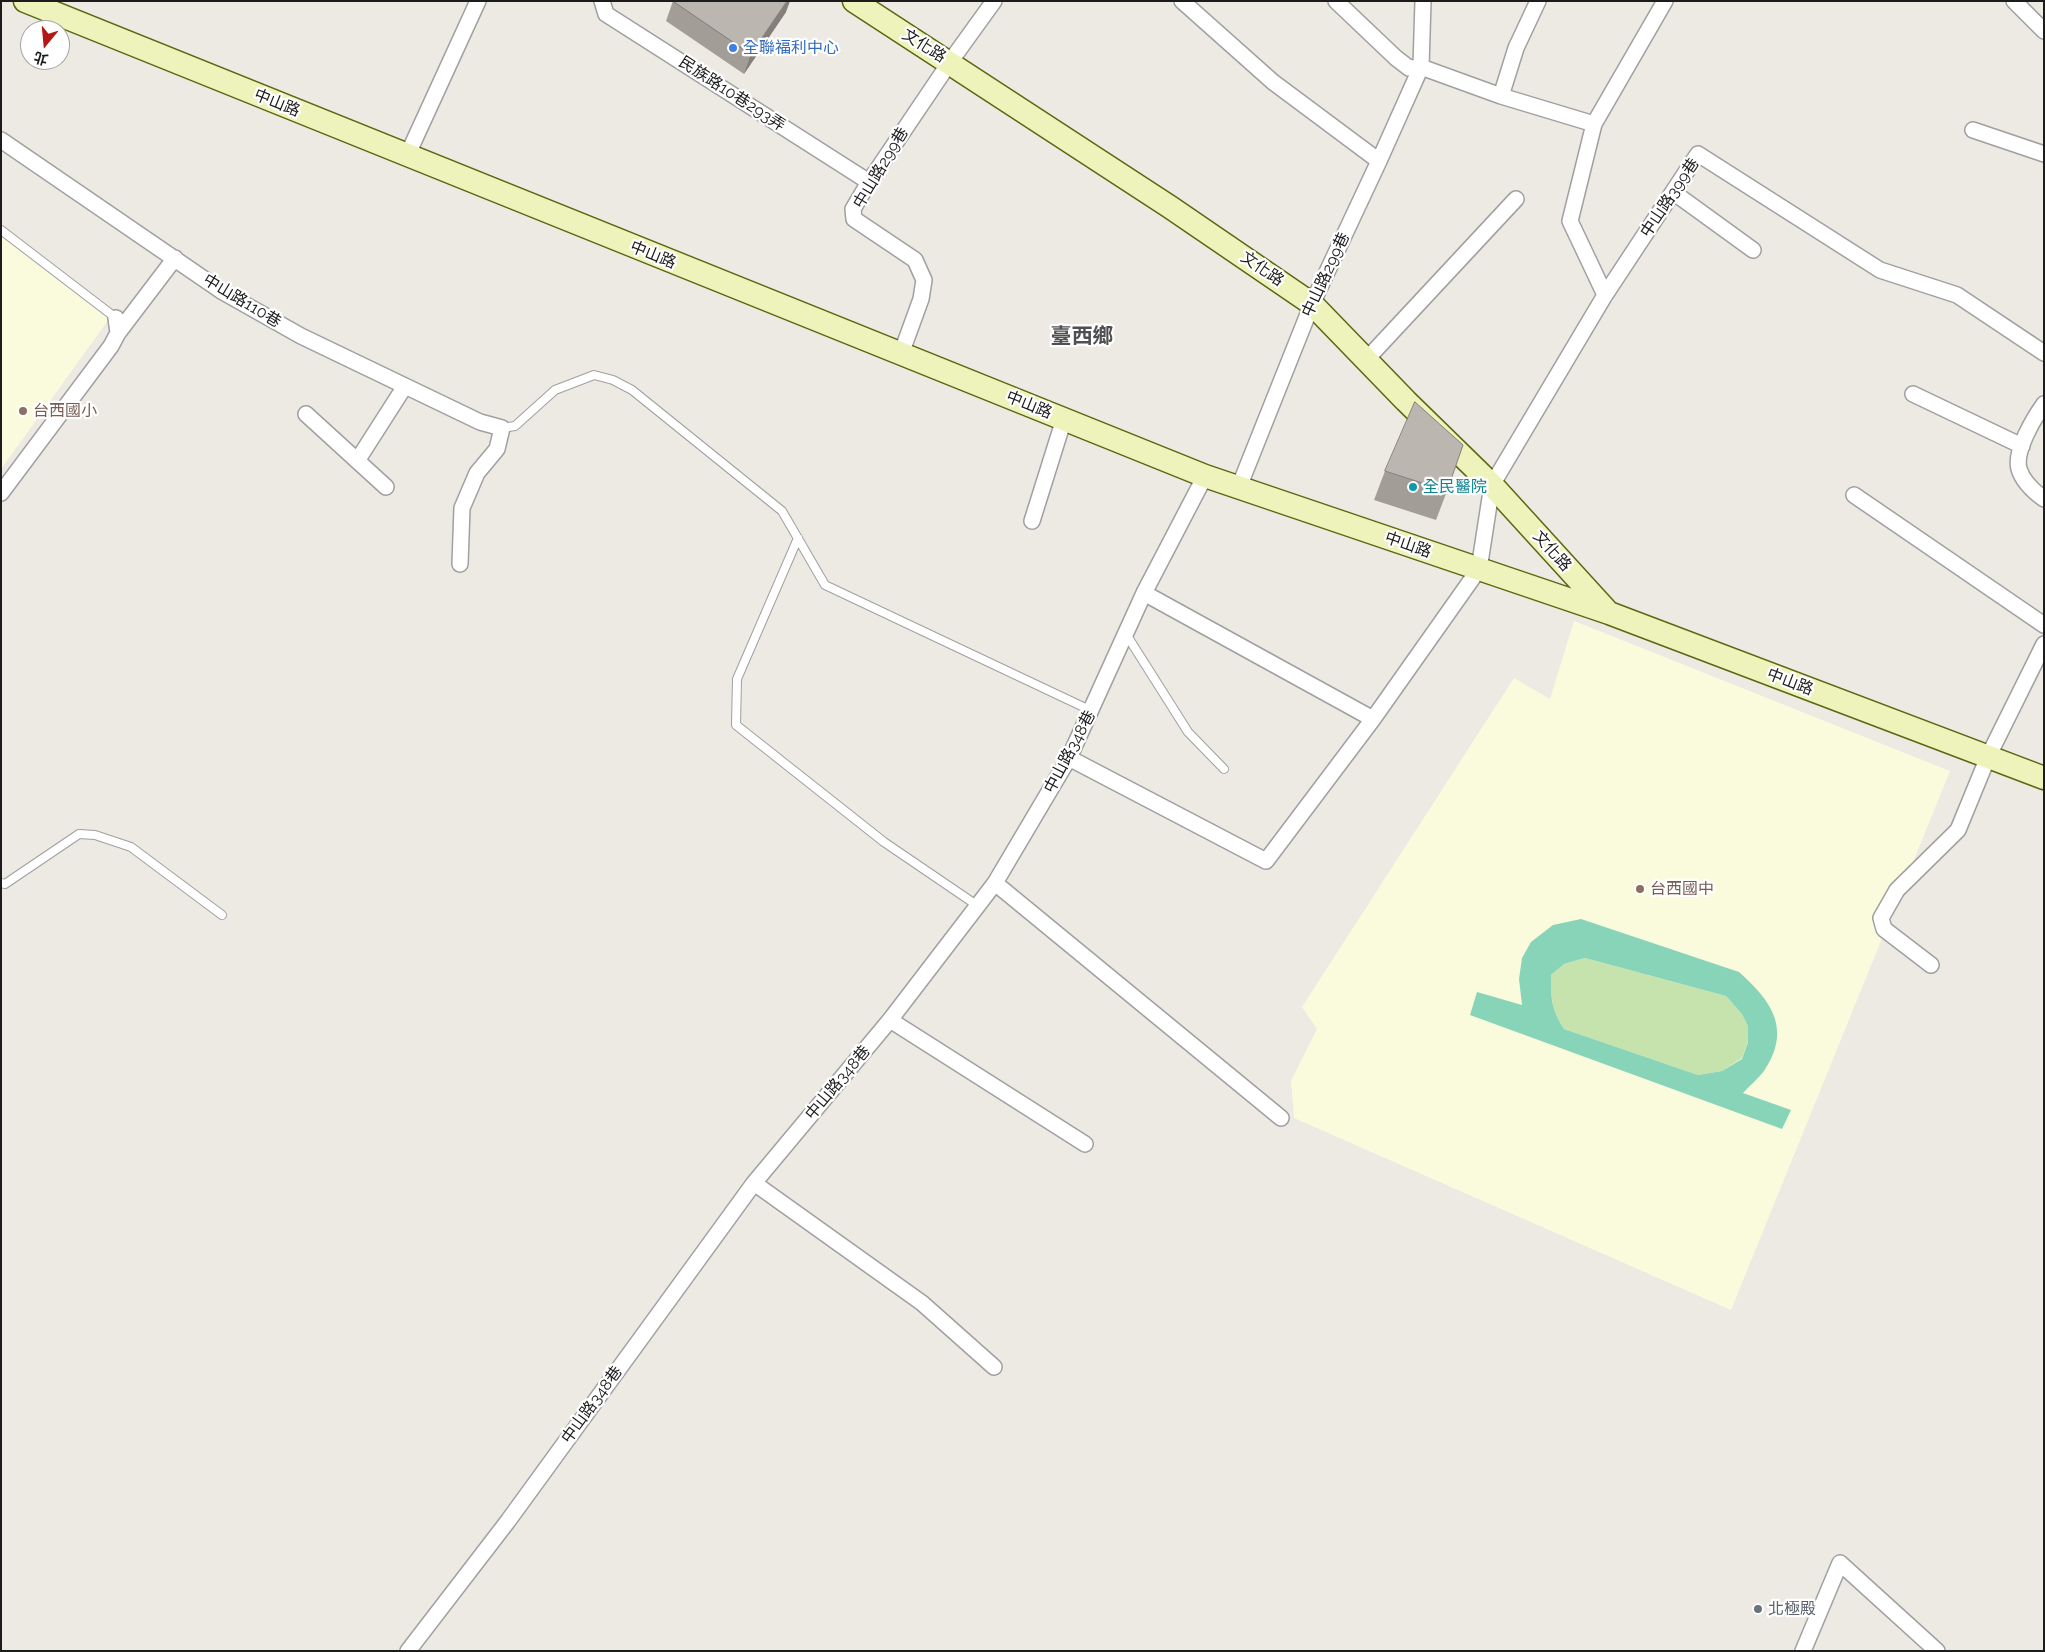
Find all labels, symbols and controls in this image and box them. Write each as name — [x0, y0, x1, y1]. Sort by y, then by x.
north arrow — [20, 20, 70, 70]
street label: 文化路 — [899, 25, 949, 67]
place label: 全聯福利中心 — [743, 38, 839, 58]
marker: 全聯福利中心 — [727, 42, 739, 54]
text: 北 — [32, 49, 50, 68]
street label: 民族路10巷293弄 — [675, 52, 789, 136]
street label: 中山路 — [251, 85, 303, 121]
street label: 中山路299巷 — [849, 124, 913, 212]
street label: 中山路399巷 — [1637, 155, 1703, 241]
street label: 中山路299巷 — [1298, 230, 1354, 320]
street label: 中山路 — [627, 237, 679, 273]
street label: 文化路 — [1237, 248, 1287, 290]
street label: 中山路110巷 — [200, 270, 284, 332]
district label: 臺西鄉 — [1051, 324, 1113, 350]
street label: 中山路 — [1003, 387, 1055, 423]
place label: 台西國小 — [33, 401, 97, 421]
marker: 台西國小 — [17, 405, 29, 417]
place label: 全民醫院 — [1423, 477, 1487, 497]
marker: 全民醫院 — [1407, 481, 1419, 493]
street label: 文化路 — [1529, 527, 1575, 575]
street label: 中山路 — [1382, 528, 1434, 562]
street label: 中山路 — [1764, 664, 1816, 700]
street label: 中山路348巷 — [1040, 707, 1100, 797]
place label: 台西國中 — [1650, 879, 1714, 899]
marker: 台西國中 — [1634, 883, 1646, 895]
street label: 中山路348巷 — [801, 1042, 875, 1124]
street label: 中山路348巷 — [558, 1363, 626, 1447]
place label: 北極殿 — [1768, 1599, 1816, 1619]
marker: 北極殿 — [1752, 1603, 1764, 1615]

